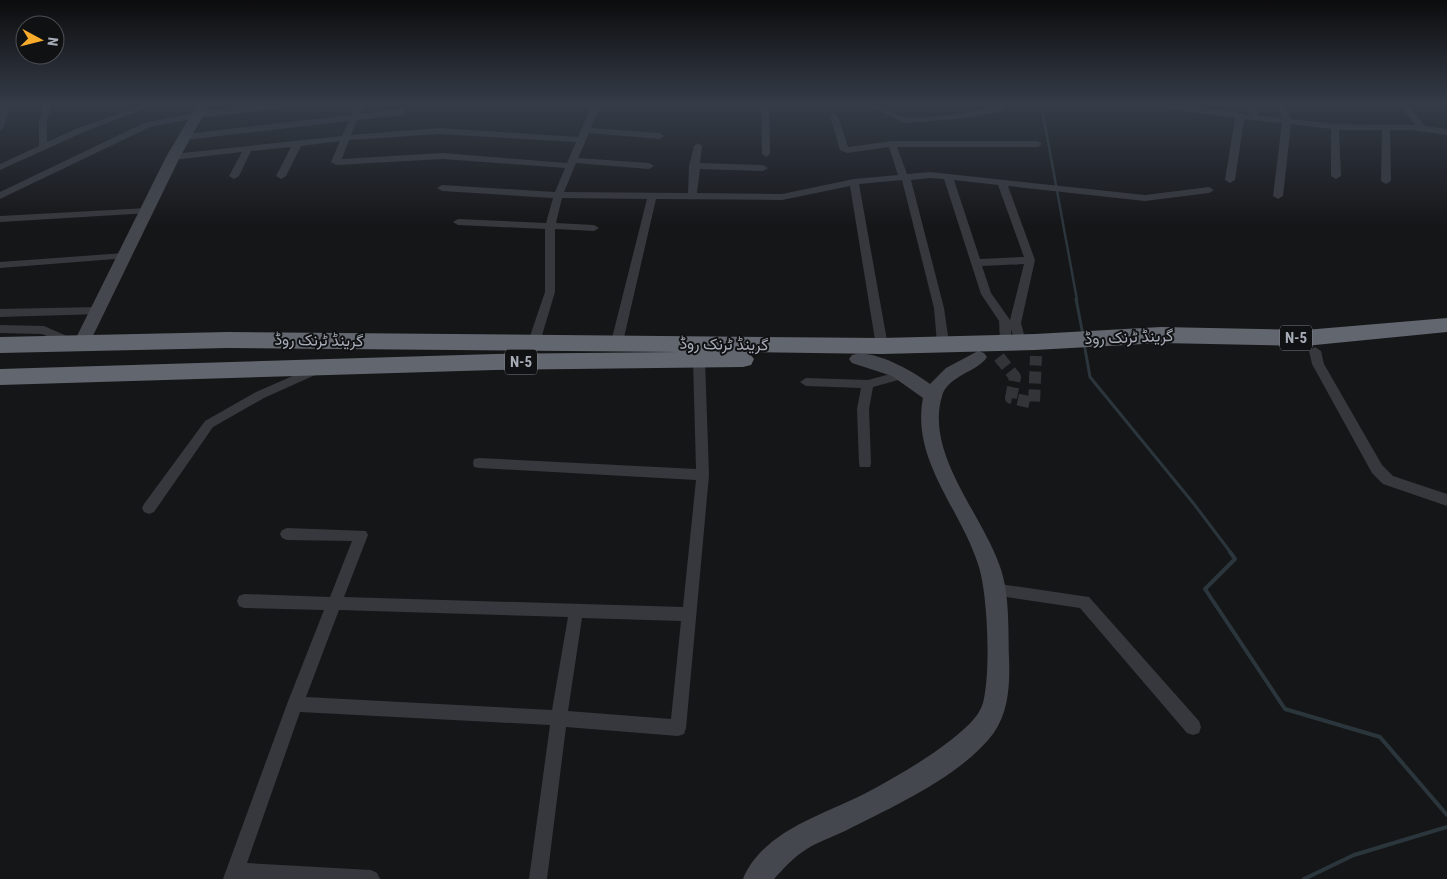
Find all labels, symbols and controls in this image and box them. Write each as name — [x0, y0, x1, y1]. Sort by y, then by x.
north arrow — [15, 15, 65, 65]
text: N — [44, 36, 61, 47]
street label: گرینڈ ٹرنک روڈ — [1084, 326, 1174, 349]
road number: N-5 — [1280, 326, 1312, 350]
street label: گرینڈ ٹرنک روڈ — [274, 330, 364, 351]
street label: گرینڈ ٹرنک روڈ — [679, 334, 769, 355]
road number: N-5 — [505, 350, 537, 374]

